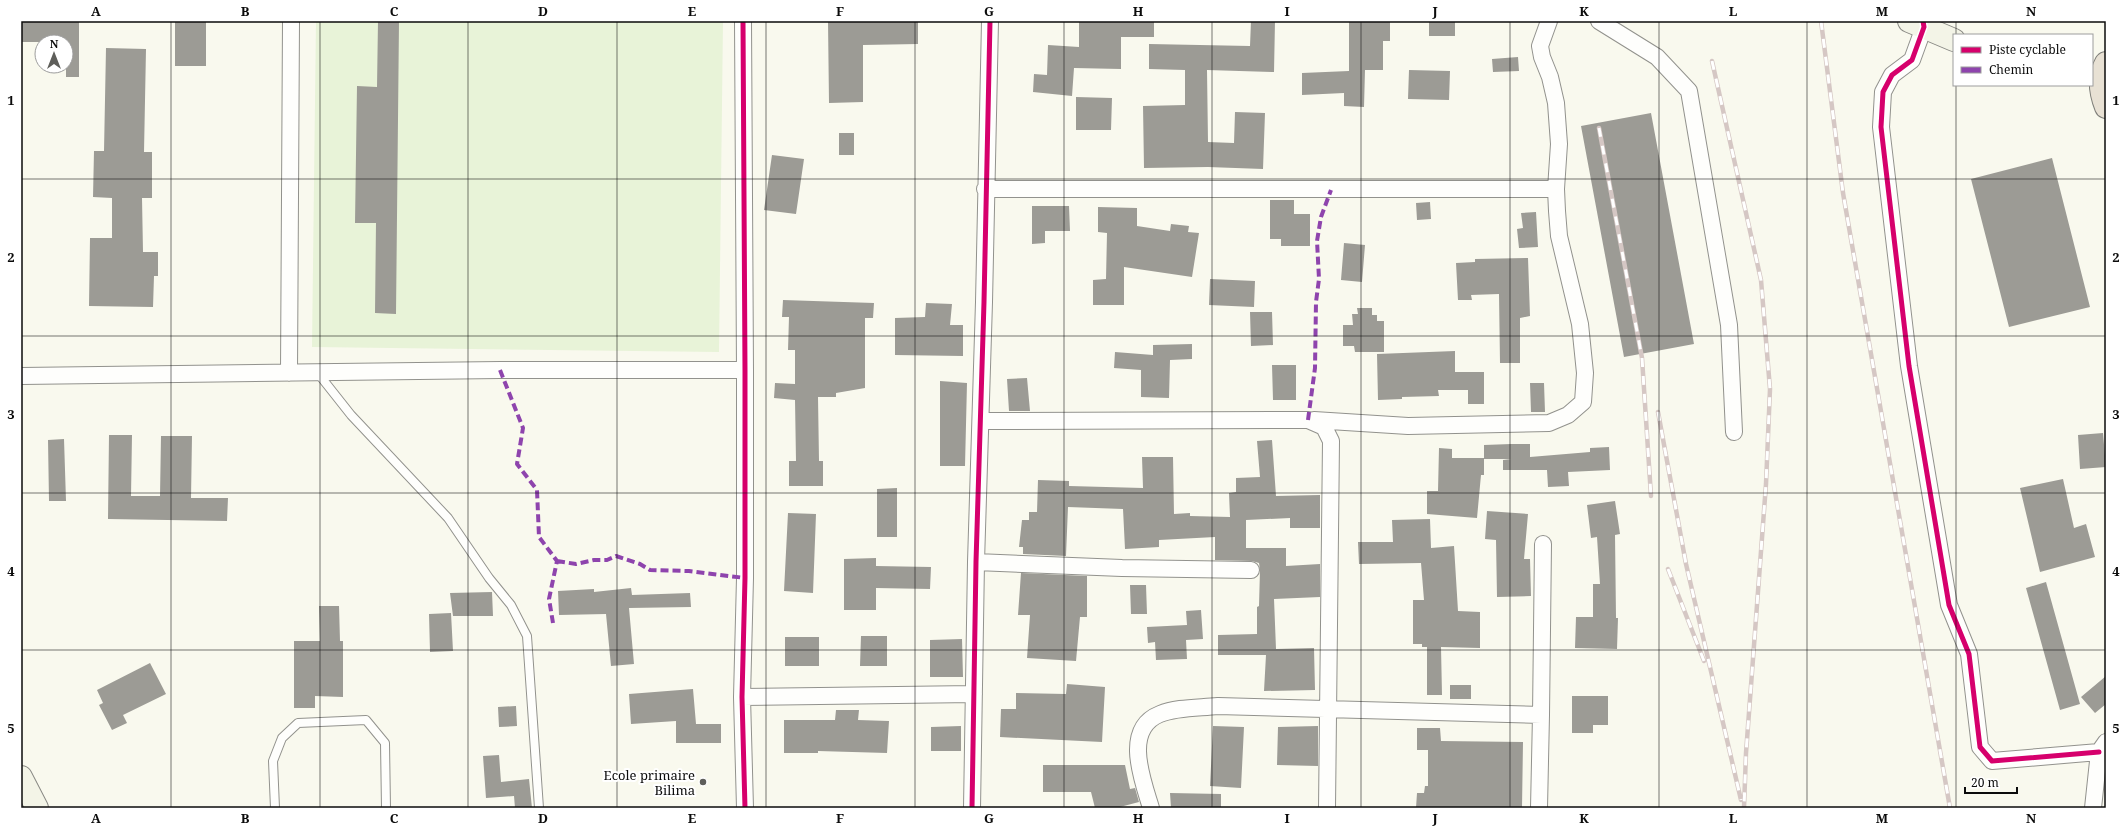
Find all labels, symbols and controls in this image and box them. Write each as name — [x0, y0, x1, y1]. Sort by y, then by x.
text: A — [91, 2, 101, 20]
text: B — [241, 2, 250, 20]
text: C — [390, 2, 399, 20]
text: D — [538, 2, 548, 20]
text: E — [688, 2, 697, 20]
text: F — [836, 2, 844, 20]
text: G — [984, 2, 994, 20]
text: H — [1133, 2, 1144, 20]
text: I — [1284, 2, 1290, 20]
text: J — [1431, 2, 1438, 20]
text: K — [1579, 2, 1589, 20]
text: L — [1729, 2, 1738, 20]
text: M — [1876, 2, 1889, 20]
text: N — [2026, 2, 2037, 20]
north arrow — [34, 34, 74, 74]
legend — [1953, 34, 2093, 86]
text: N — [50, 36, 59, 51]
text: Piste cyclable — [1989, 41, 2066, 58]
text: Chemin — [1989, 61, 2034, 78]
text: 1 — [7, 91, 15, 109]
text: 1 — [2112, 91, 2120, 109]
text: 2 — [7, 248, 15, 266]
text: 2 — [2112, 248, 2120, 266]
text: 3 — [7, 405, 15, 423]
text: 3 — [2112, 405, 2120, 423]
text: 4 — [7, 562, 15, 580]
text: 4 — [2112, 562, 2120, 580]
text: 5 — [7, 719, 15, 737]
text: 5 — [2112, 719, 2120, 737]
place label: Ecole primaire Bilima — [604, 766, 695, 799]
scale bar — [1965, 769, 2017, 795]
text: 20 m — [1971, 774, 1999, 791]
marker: Ecole primaire Bilima — [698, 777, 708, 787]
text: A — [91, 809, 101, 827]
text: B — [241, 809, 250, 827]
text: C — [390, 809, 399, 827]
text: D — [538, 809, 548, 827]
text: E — [688, 809, 697, 827]
text: F — [836, 809, 844, 827]
text: G — [984, 809, 994, 827]
text: H — [1133, 809, 1144, 827]
text: I — [1284, 809, 1290, 827]
text: J — [1431, 809, 1438, 827]
text: K — [1579, 809, 1589, 827]
text: L — [1729, 809, 1738, 827]
text: M — [1876, 809, 1889, 827]
text: N — [2026, 809, 2037, 827]

